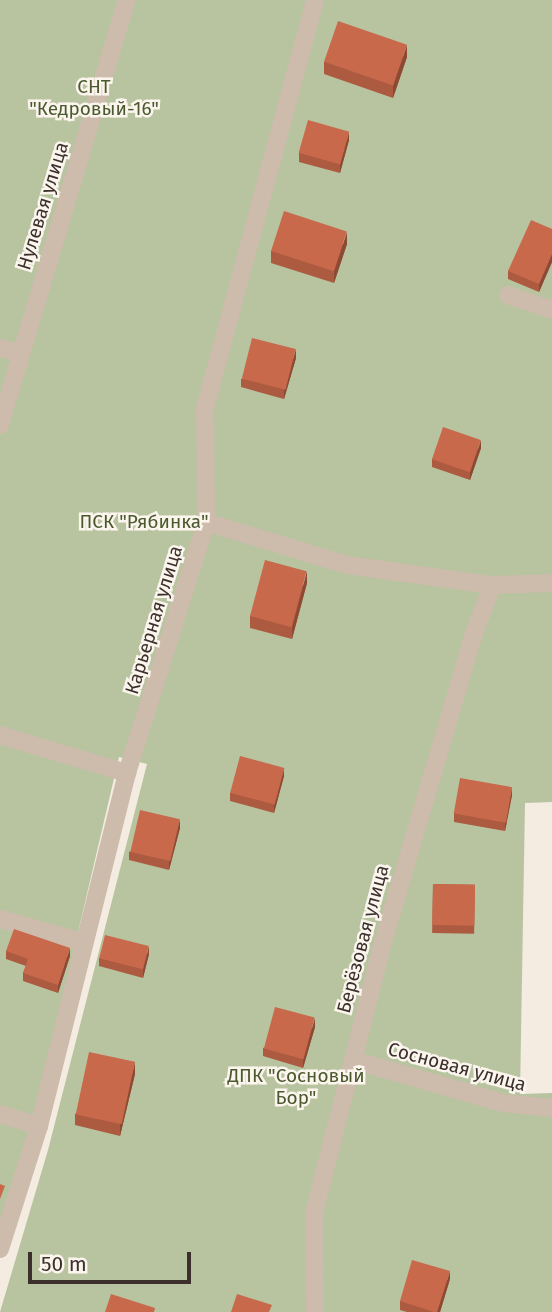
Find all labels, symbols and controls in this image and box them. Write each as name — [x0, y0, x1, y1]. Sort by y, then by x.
park label: СНТ "Кедровый-16" — [29, 76, 159, 120]
street label: Нулевая улица — [13, 139, 73, 273]
park label: ПСК "Рябинка" — [80, 511, 208, 533]
street label: Карьерная улица — [121, 543, 187, 697]
street label: Берёзовая улица — [332, 862, 394, 1016]
street label: Сосновая улица — [385, 1038, 529, 1096]
park label: ДПК "Сосновый Бор" — [227, 1065, 365, 1109]
scale bar — [32, 1238, 194, 1282]
text: 50 m — [41, 1251, 87, 1277]

